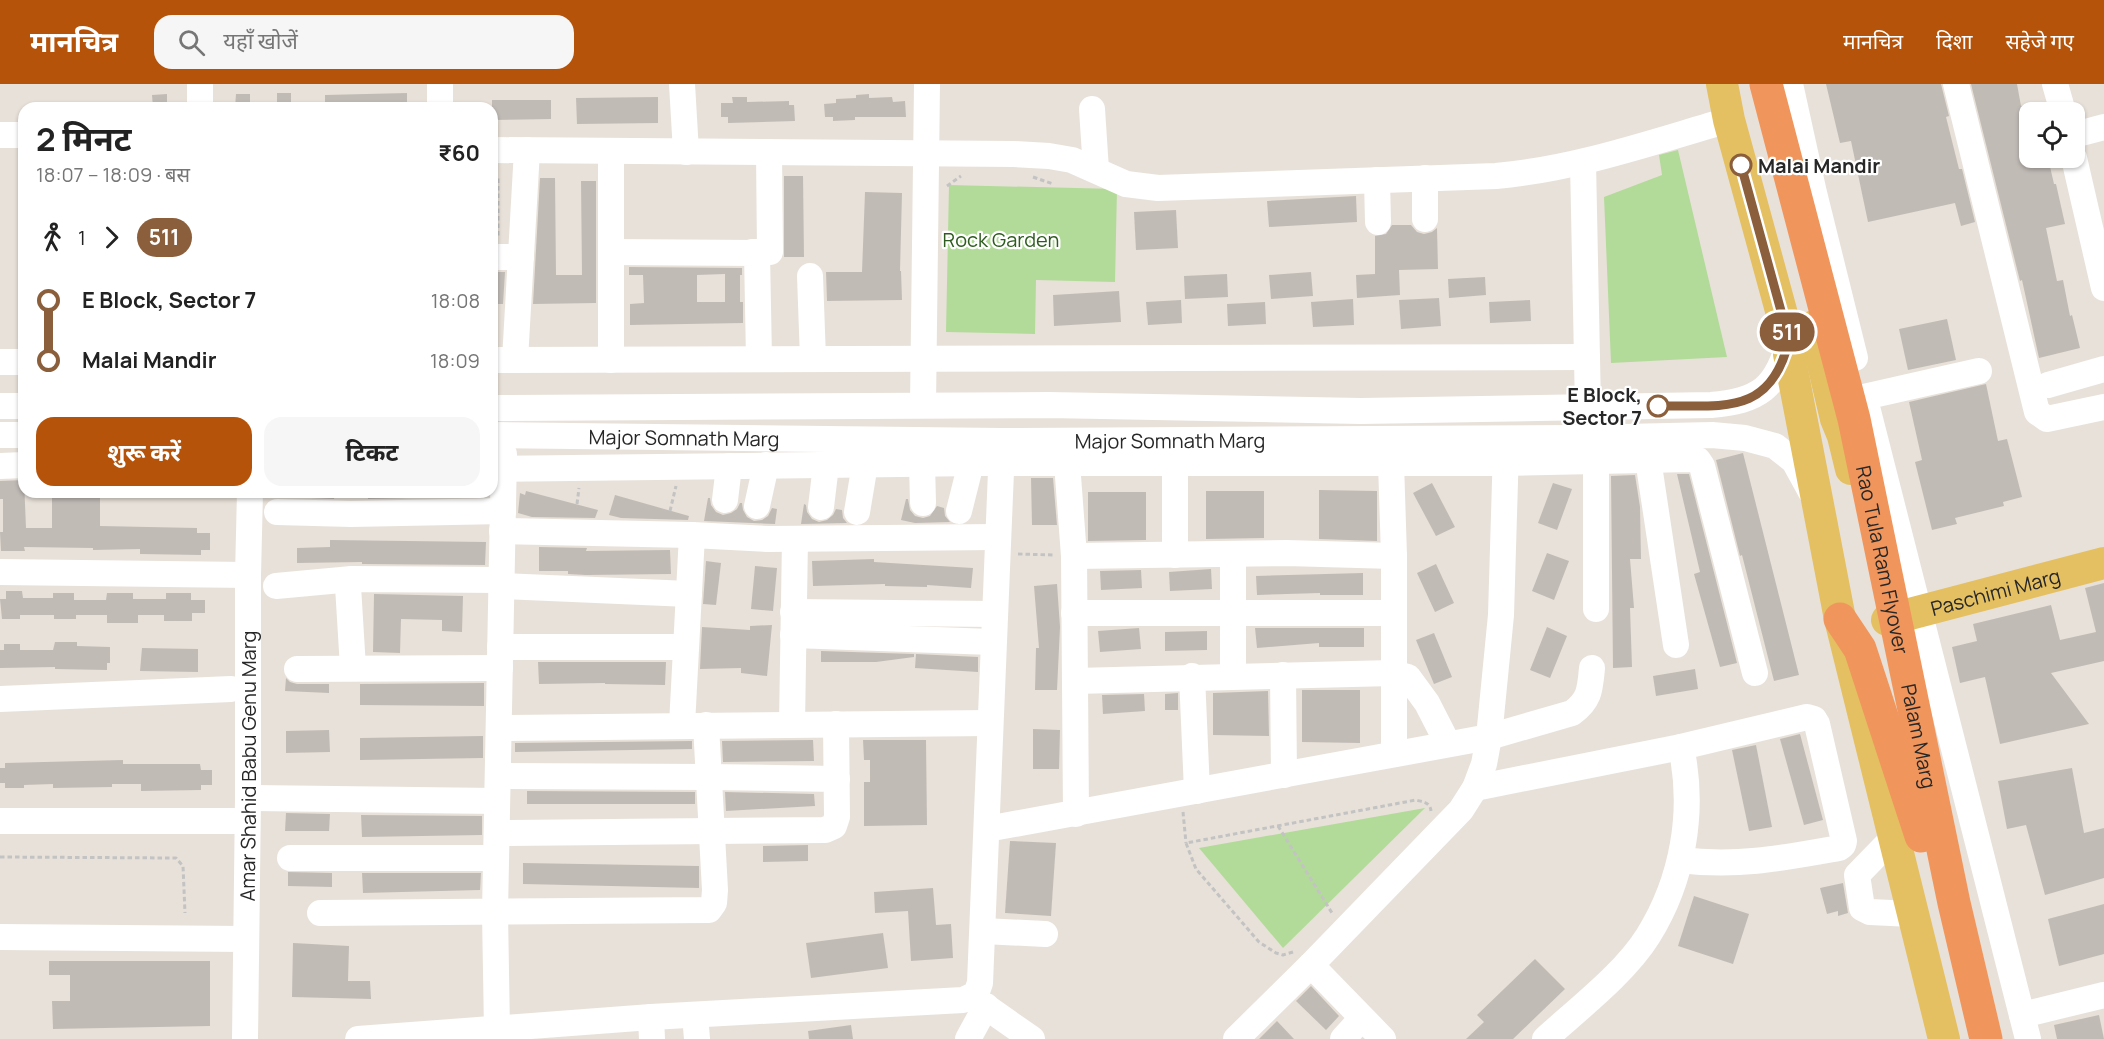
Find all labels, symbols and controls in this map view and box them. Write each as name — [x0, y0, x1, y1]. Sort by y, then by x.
search box — [154, 15, 574, 69]
text: मानचित्र — [30, 22, 118, 60]
icon: search — [175, 26, 208, 59]
text: यहाँ खोजें — [223, 26, 298, 56]
text: मानचित्र — [1843, 27, 1903, 55]
text: दिशा — [1936, 27, 1972, 55]
text: सहेजे गए — [2005, 27, 2074, 55]
map controls — [2019, 102, 2085, 168]
button: locate — [2019, 102, 2085, 168]
text: 2 मिनट — [36, 116, 132, 161]
text: ₹60 — [438, 138, 480, 168]
place label: Malai Mandir — [1758, 152, 1880, 179]
marker: Malai Mandir — [1730, 154, 1752, 176]
text: 18:07 – 18:09 · बस — [36, 161, 190, 188]
icon: walk — [36, 221, 69, 254]
icon: forward — [95, 221, 128, 254]
text: 511 — [149, 223, 180, 251]
text: 1 — [78, 224, 86, 251]
park label: Rock Garden — [943, 226, 1059, 253]
text: E Block, Sector 7 — [82, 285, 256, 315]
text: 18:08 — [431, 287, 480, 314]
line badge: 511 — [1752, 312, 1822, 352]
text: 511 — [1772, 318, 1802, 346]
text: Malai Mandir — [82, 345, 216, 375]
text: 18:09 — [430, 347, 480, 374]
place label: E Block, Sector 7 — [1562, 381, 1642, 431]
marker: E Block, Sector 7 — [1647, 395, 1669, 417]
button: शुरू करें — [36, 417, 252, 486]
button: टिकट — [264, 417, 480, 486]
street label: Major Somnath Marg — [588, 423, 779, 452]
street label: Major Somnath Marg — [1075, 426, 1265, 454]
street label: Rao Tula Ram Flyover — [1850, 463, 1916, 656]
street label: Paschimi Marg — [1928, 562, 2063, 622]
street label: Amar Shahid Babu Genu Marg — [233, 631, 262, 902]
street label: Palam Marg — [1896, 681, 1943, 791]

